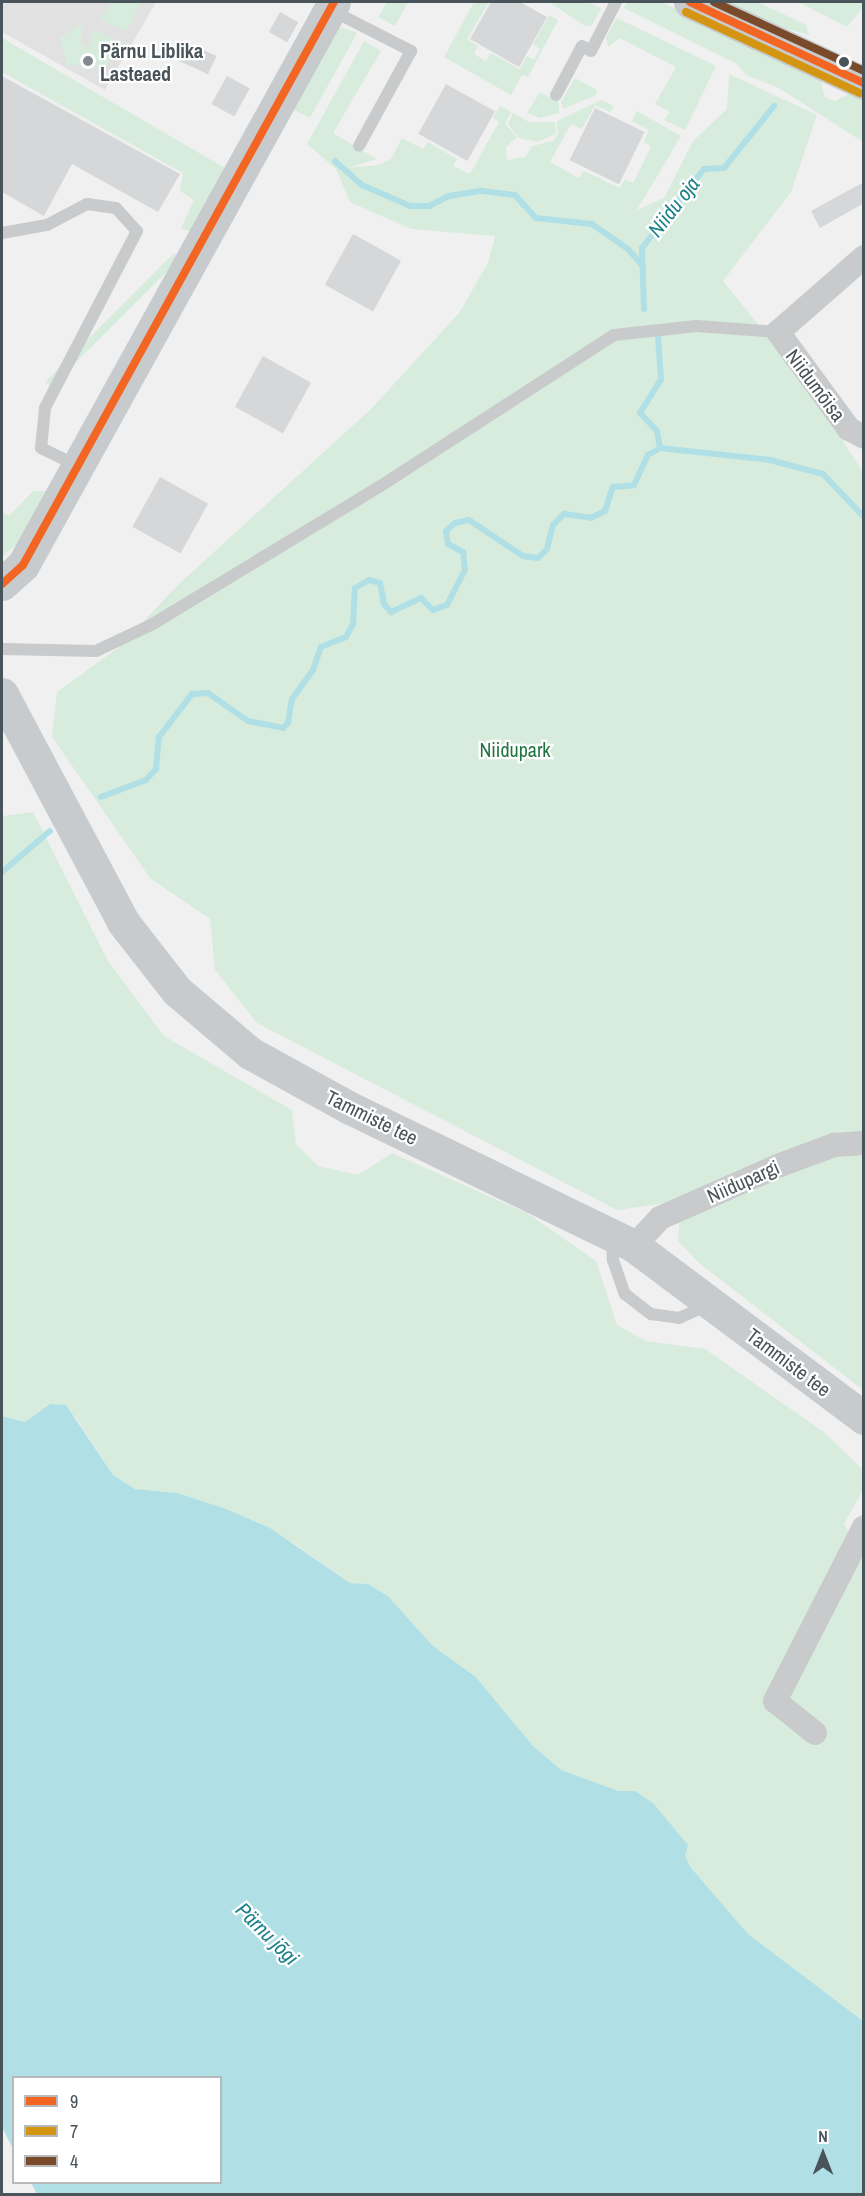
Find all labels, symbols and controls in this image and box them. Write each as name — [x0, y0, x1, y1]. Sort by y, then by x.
place label: Pärnu Liblika Lasteaed — [100, 38, 203, 85]
marker: Pärnu Liblika Lasteaed — [81, 54, 95, 68]
unlabelled marker — [838, 56, 850, 68]
water label: Niidu oja — [643, 172, 705, 242]
street label: Niidumõisa — [781, 344, 851, 426]
park label: Niidupark — [479, 737, 551, 761]
street label: Tammiste tee — [322, 1085, 422, 1149]
street label: Niidupargi — [703, 1154, 783, 1208]
street label: Tammiste tee — [742, 1323, 836, 1401]
water label: Pärnu jõgi — [230, 1897, 304, 1971]
legend — [12, 2076, 222, 2184]
text: 9 — [70, 2089, 78, 2114]
text: 7 — [70, 2119, 78, 2144]
north arrow — [793, 2124, 853, 2184]
text: N — [818, 2125, 828, 2147]
text: 4 — [70, 2149, 78, 2174]

